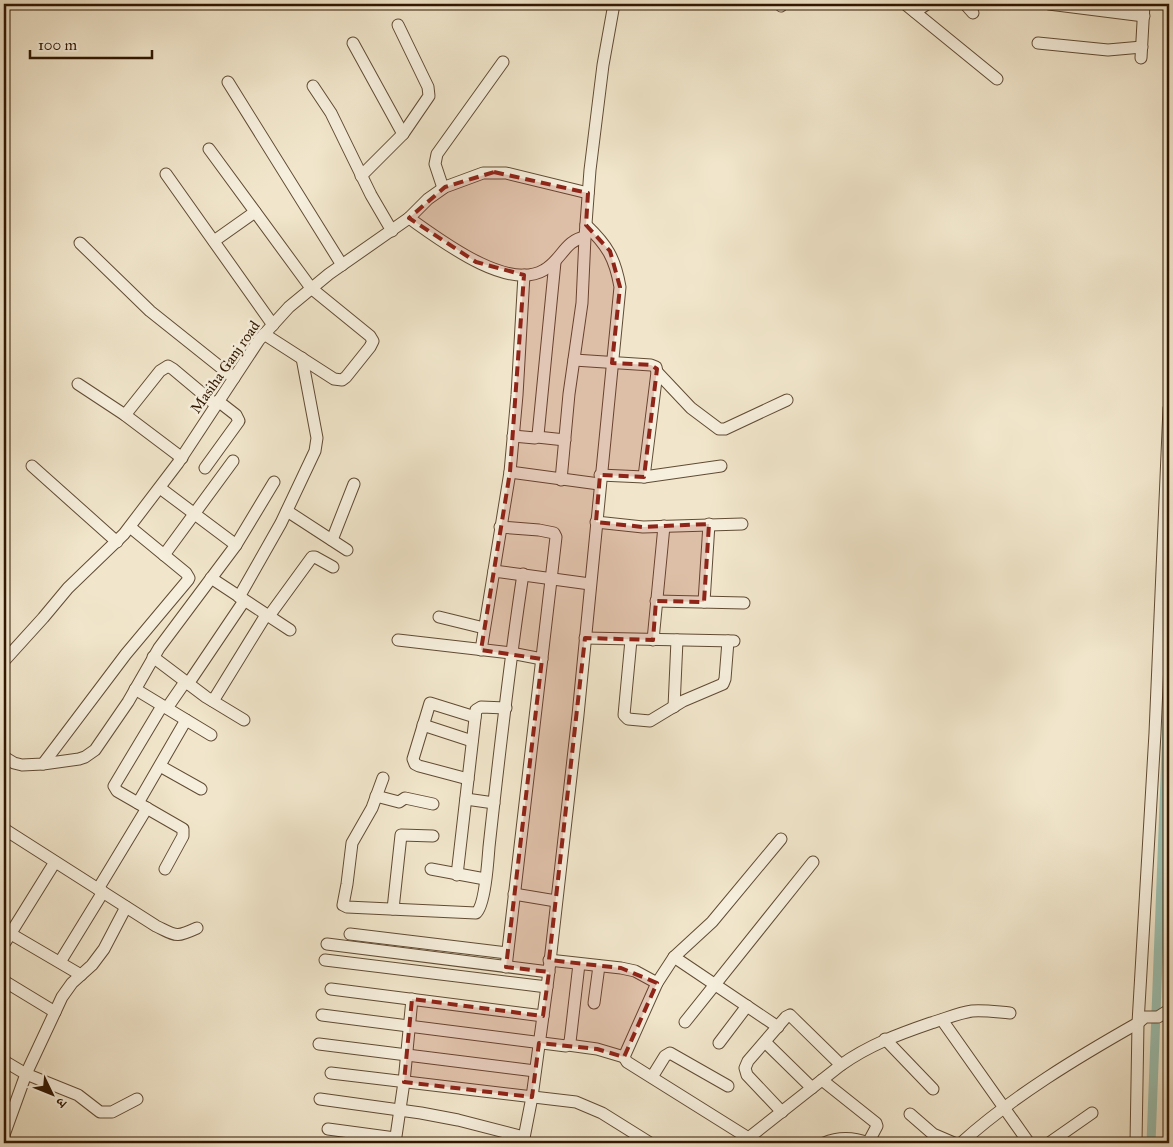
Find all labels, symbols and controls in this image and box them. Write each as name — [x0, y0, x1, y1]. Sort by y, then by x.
scale bar — [30, 28, 152, 60]
text: 100 m — [38, 36, 78, 54]
street label: Masiha Ganj road — [186, 317, 264, 417]
north arrow — [28, 1070, 78, 1120]
text: उ — [52, 1093, 70, 1112]

